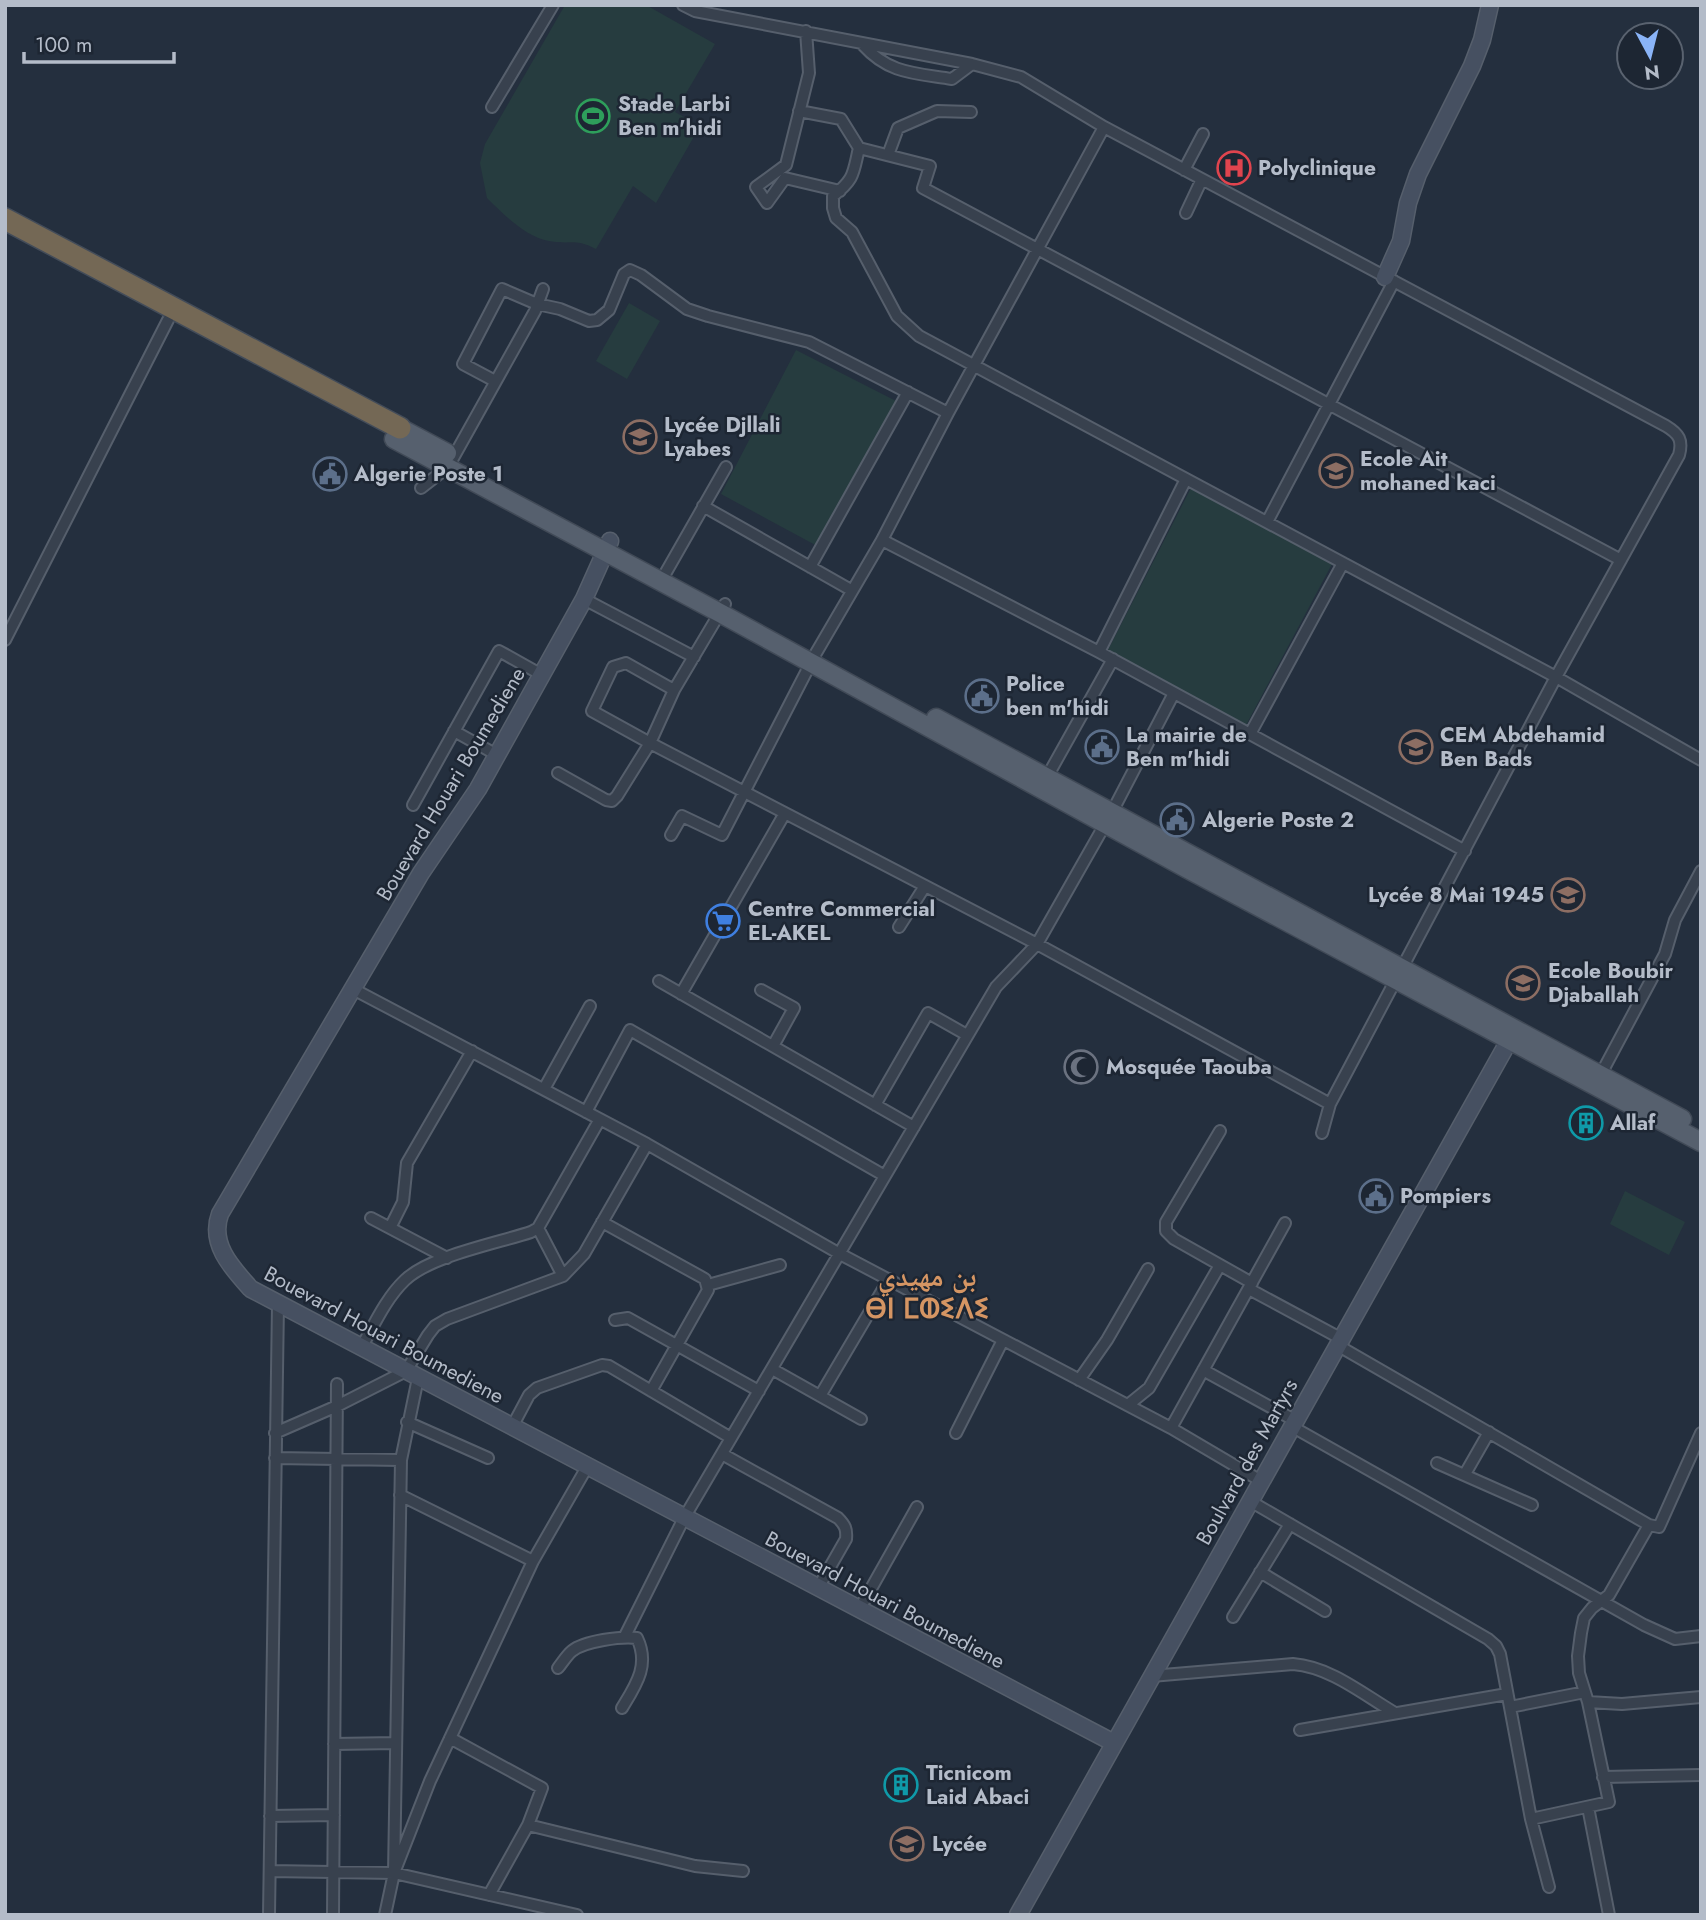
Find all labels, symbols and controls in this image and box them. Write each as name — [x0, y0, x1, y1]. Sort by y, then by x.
scale bar — [24, 21, 175, 65]
north arrow — [1615, 21, 1685, 91]
text: 100 m — [35, 30, 92, 60]
text: N — [1643, 58, 1661, 87]
place label: Stade Larbi Ben m'hidi — [618, 89, 730, 143]
sports icon: Stade Larbi Ben m'hidi — [574, 97, 612, 135]
hospital icon: Polyclinique — [1215, 149, 1253, 187]
place label: Polyclinique — [1258, 153, 1376, 183]
place label: Lycée Djllali Lyabes — [664, 410, 781, 464]
school or university icon: Lycée Djllali Lyabes — [621, 418, 659, 456]
place label: Ecole Ait mohaned kaci — [1360, 444, 1496, 498]
school or university icon: Ecole Ait mohaned kaci — [1317, 452, 1355, 490]
public building icon: Algerie Poste 1 — [311, 455, 349, 493]
place label: Algerie Poste 1 — [353, 459, 503, 489]
street label: Bouevard Houari Boumediene — [369, 661, 533, 906]
place label: Police ben m'hidi — [1006, 669, 1109, 723]
public building icon: Police ben m'hidi — [963, 677, 1001, 715]
place label: La mairie de Ben m'hidi — [1126, 720, 1247, 774]
place label: CEM Abdehamid Ben Bads — [1440, 720, 1605, 774]
public building icon: La mairie de Ben m'hidi — [1083, 728, 1121, 766]
school or university icon: CEM Abdehamid Ben Bads — [1397, 728, 1435, 766]
public building icon: Algerie Poste 2 — [1158, 801, 1196, 839]
place label: Algerie Poste 2 — [1201, 805, 1354, 835]
school or university icon: Lycée 8 Mai 1945 — [1549, 876, 1587, 914]
place label: Lycée 8 Mai 1945 — [1368, 880, 1544, 910]
place label: Centre Commercial EL-AKEL — [748, 894, 935, 948]
supermarket icon: Centre Commercial EL-AKEL — [704, 902, 742, 940]
place label: Ecole Boubir Djaballah — [1548, 956, 1674, 1010]
school or university icon: Ecole Boubir Djaballah — [1504, 964, 1542, 1002]
mosque icon: Mosquée Taouba — [1062, 1048, 1100, 1086]
place label: Mosquée Taouba — [1106, 1052, 1272, 1082]
building icon: Allaf — [1567, 1104, 1605, 1142]
place label: Allaf — [1609, 1108, 1656, 1138]
public building icon: Pompiers — [1357, 1177, 1395, 1215]
place label: Pompiers — [1400, 1181, 1491, 1211]
district label: بن مهيدي ⴱⵏ ⵎⵀⵉⴷⵉ — [865, 1256, 989, 1329]
street label: Bouevard Houari Boumediene — [259, 1259, 509, 1411]
street label: Boulvard des Martyrs — [1189, 1374, 1305, 1550]
street label: Bouevard Houari Boumediene — [760, 1524, 1010, 1676]
place label: Ticnicom Laid Abaci — [926, 1758, 1029, 1812]
building icon: Ticnicom Laid Abaci — [882, 1766, 920, 1804]
school or university icon: Lycée — [888, 1825, 926, 1863]
place label: Lycée — [932, 1829, 987, 1859]

